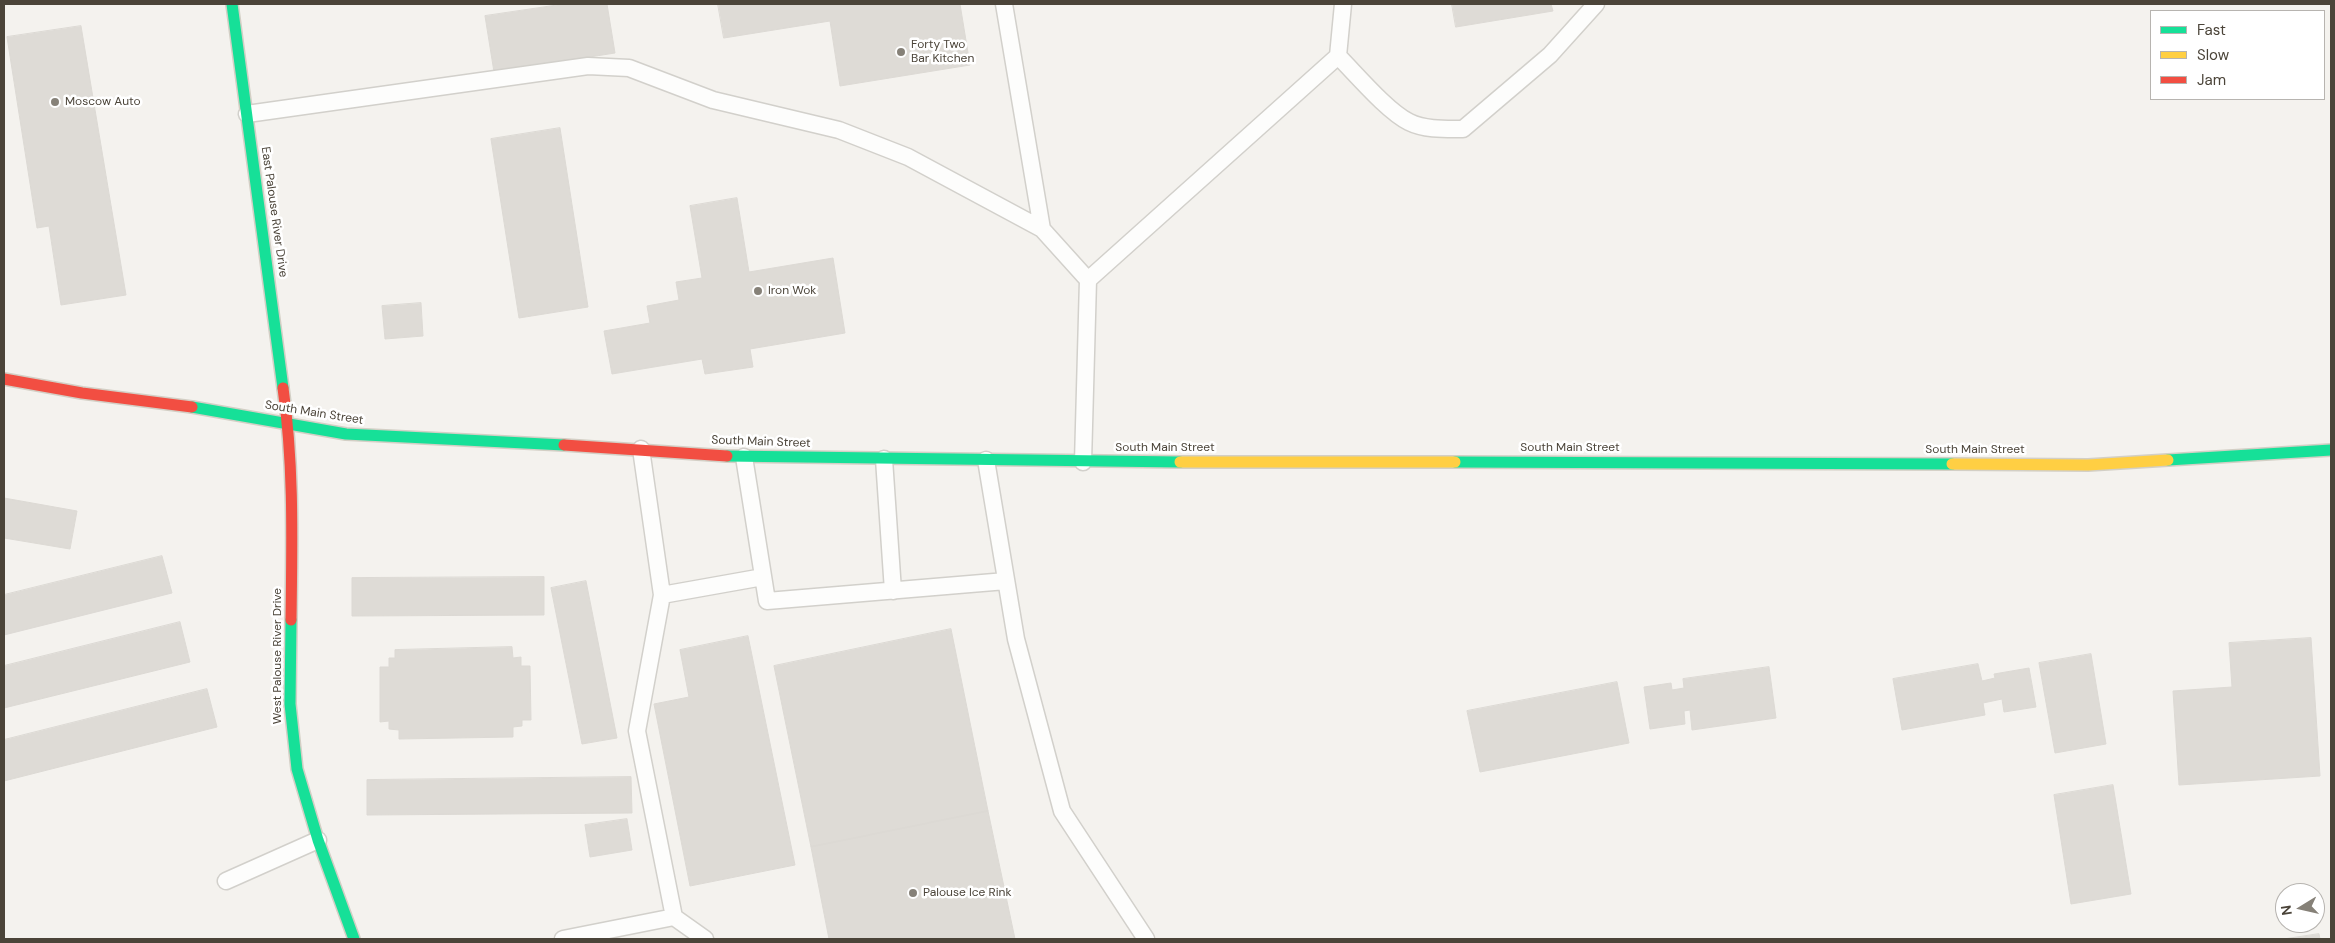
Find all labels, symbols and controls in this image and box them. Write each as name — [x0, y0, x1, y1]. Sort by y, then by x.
legend — [2150, 10, 2325, 100]
text: Fast — [2197, 20, 2226, 40]
place label: Forty Two Bar Kitchen — [911, 38, 974, 66]
text: Slow — [2197, 45, 2229, 65]
marker: Forty Two Bar Kitchen — [895, 46, 907, 58]
text: Jam — [2197, 70, 2226, 90]
place label: Moscow Auto — [65, 95, 141, 109]
marker: Moscow Auto — [49, 96, 61, 108]
street label: East Palouse River Drive — [258, 146, 290, 278]
place label: Iron Wok — [768, 284, 816, 298]
marker: Iron Wok — [752, 285, 764, 297]
street label: South Main Street — [264, 398, 364, 428]
street label: South Main Street — [711, 433, 811, 451]
street label: South Main Street — [1115, 441, 1215, 455]
street label: South Main Street — [1520, 441, 1620, 455]
street label: South Main Street — [1925, 443, 2025, 457]
street label: West Palouse River Drive — [271, 588, 285, 724]
north arrow — [2275, 883, 2325, 933]
place label: Palouse Ice Rink — [923, 886, 1012, 900]
marker: Palouse Ice Rink — [907, 887, 919, 899]
text: N — [2276, 904, 2296, 917]

